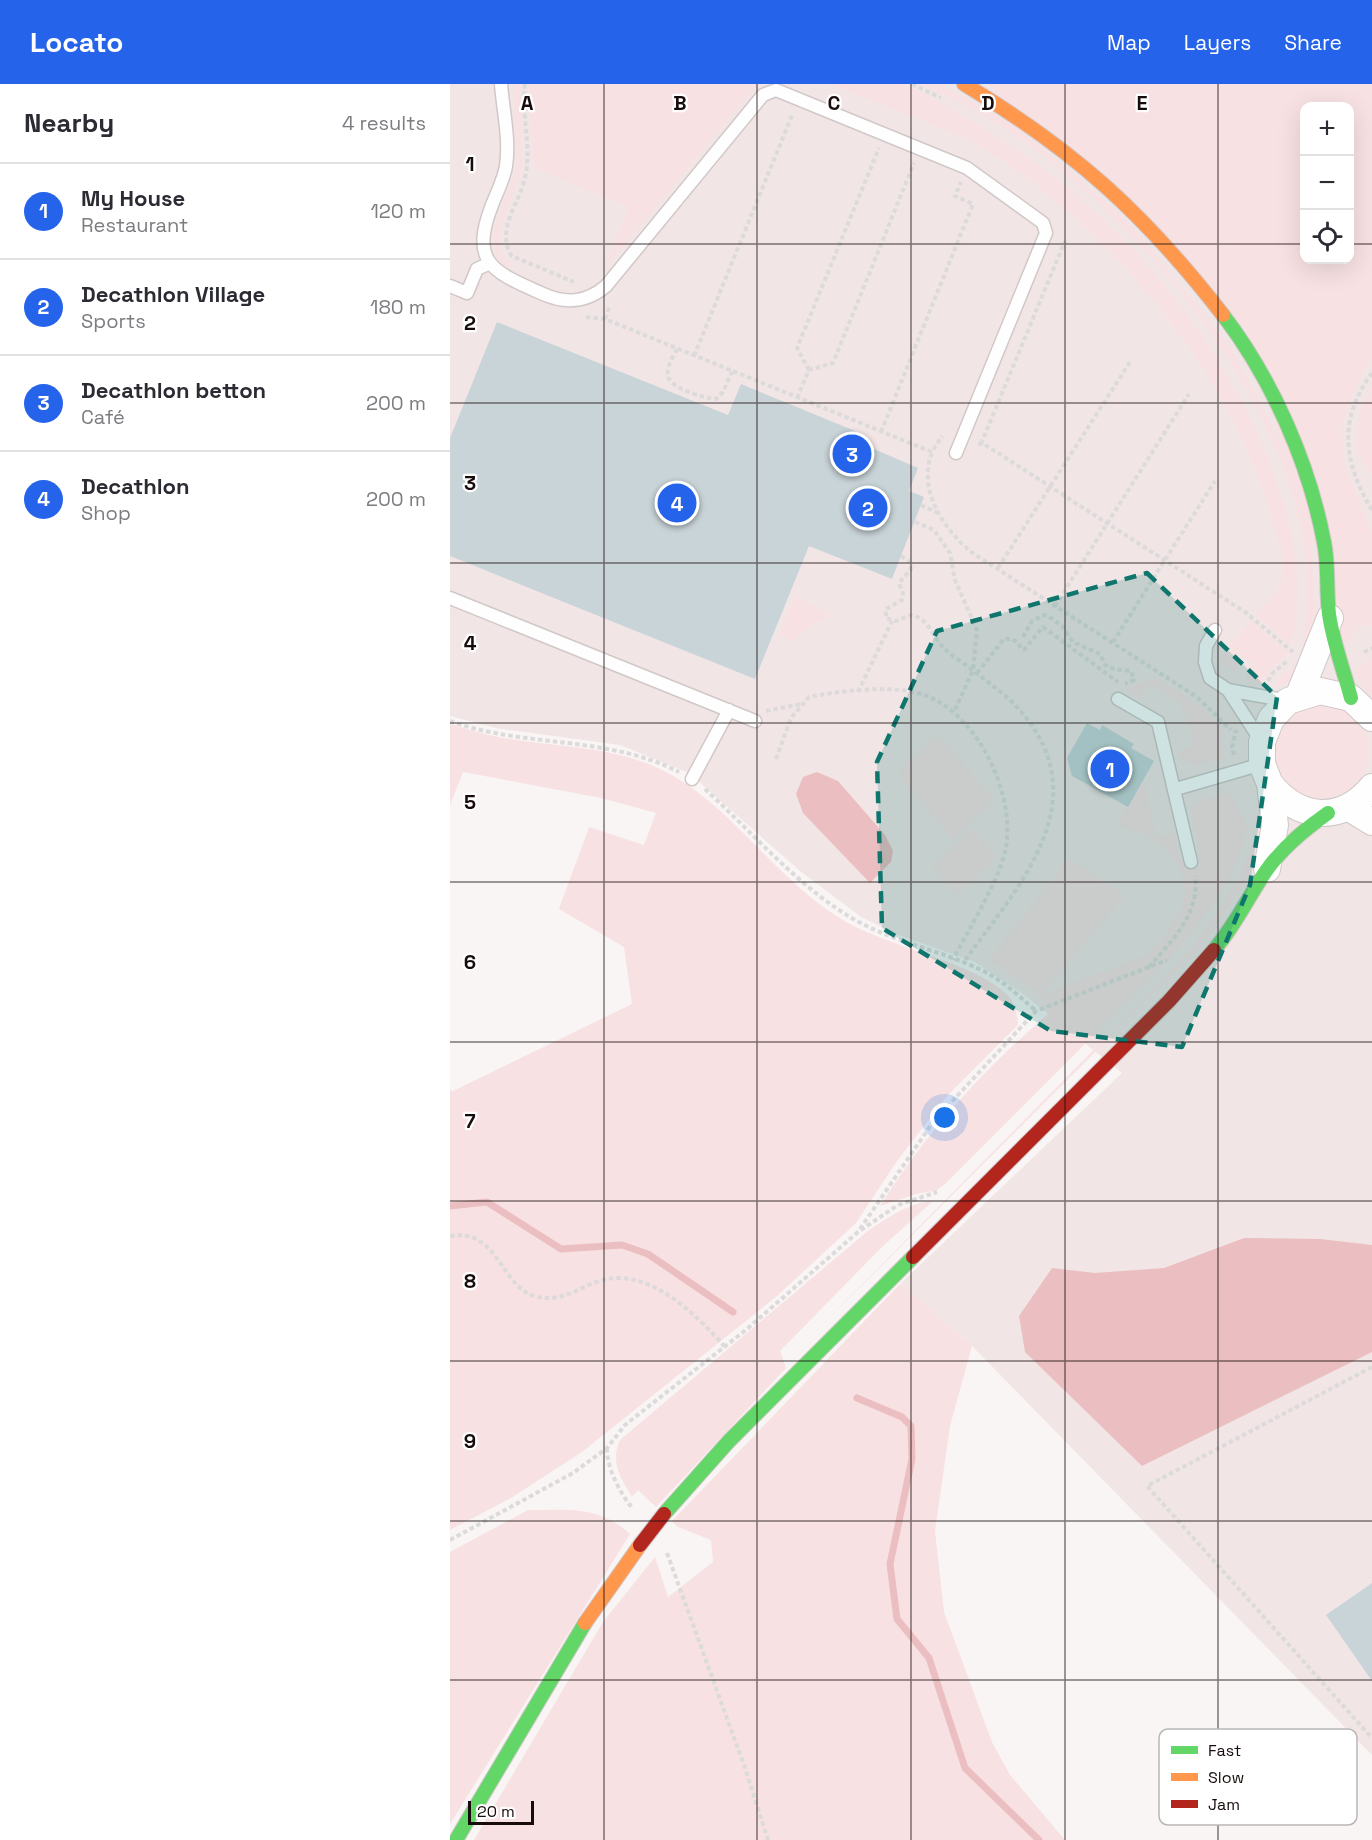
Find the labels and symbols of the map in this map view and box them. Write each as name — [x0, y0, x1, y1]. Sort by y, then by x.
text: A — [521, 90, 534, 116]
text: B — [673, 90, 687, 116]
text: C — [828, 90, 841, 116]
text: D — [981, 90, 995, 116]
text: E — [1136, 90, 1148, 116]
text: 1 — [465, 151, 475, 177]
text: 2 — [464, 310, 476, 336]
pin: 3 — [832, 432, 872, 476]
text: 3 — [464, 470, 476, 496]
pin: 4 — [658, 480, 696, 526]
pin: 2 — [848, 486, 888, 530]
text: 4 — [464, 630, 477, 656]
pin: 1 — [1090, 746, 1130, 792]
text: 5 — [464, 789, 476, 815]
text: 6 — [464, 949, 476, 975]
your location — [930, 1103, 959, 1132]
text: 7 — [464, 1108, 476, 1134]
text: 8 — [464, 1268, 476, 1294]
text: 9 — [464, 1428, 476, 1454]
legend — [1159, 1729, 1357, 1825]
text: Fast — [1208, 1740, 1241, 1761]
text: Slow — [1208, 1767, 1244, 1788]
text: Jam — [1208, 1794, 1240, 1815]
scale bar — [468, 1798, 534, 1826]

